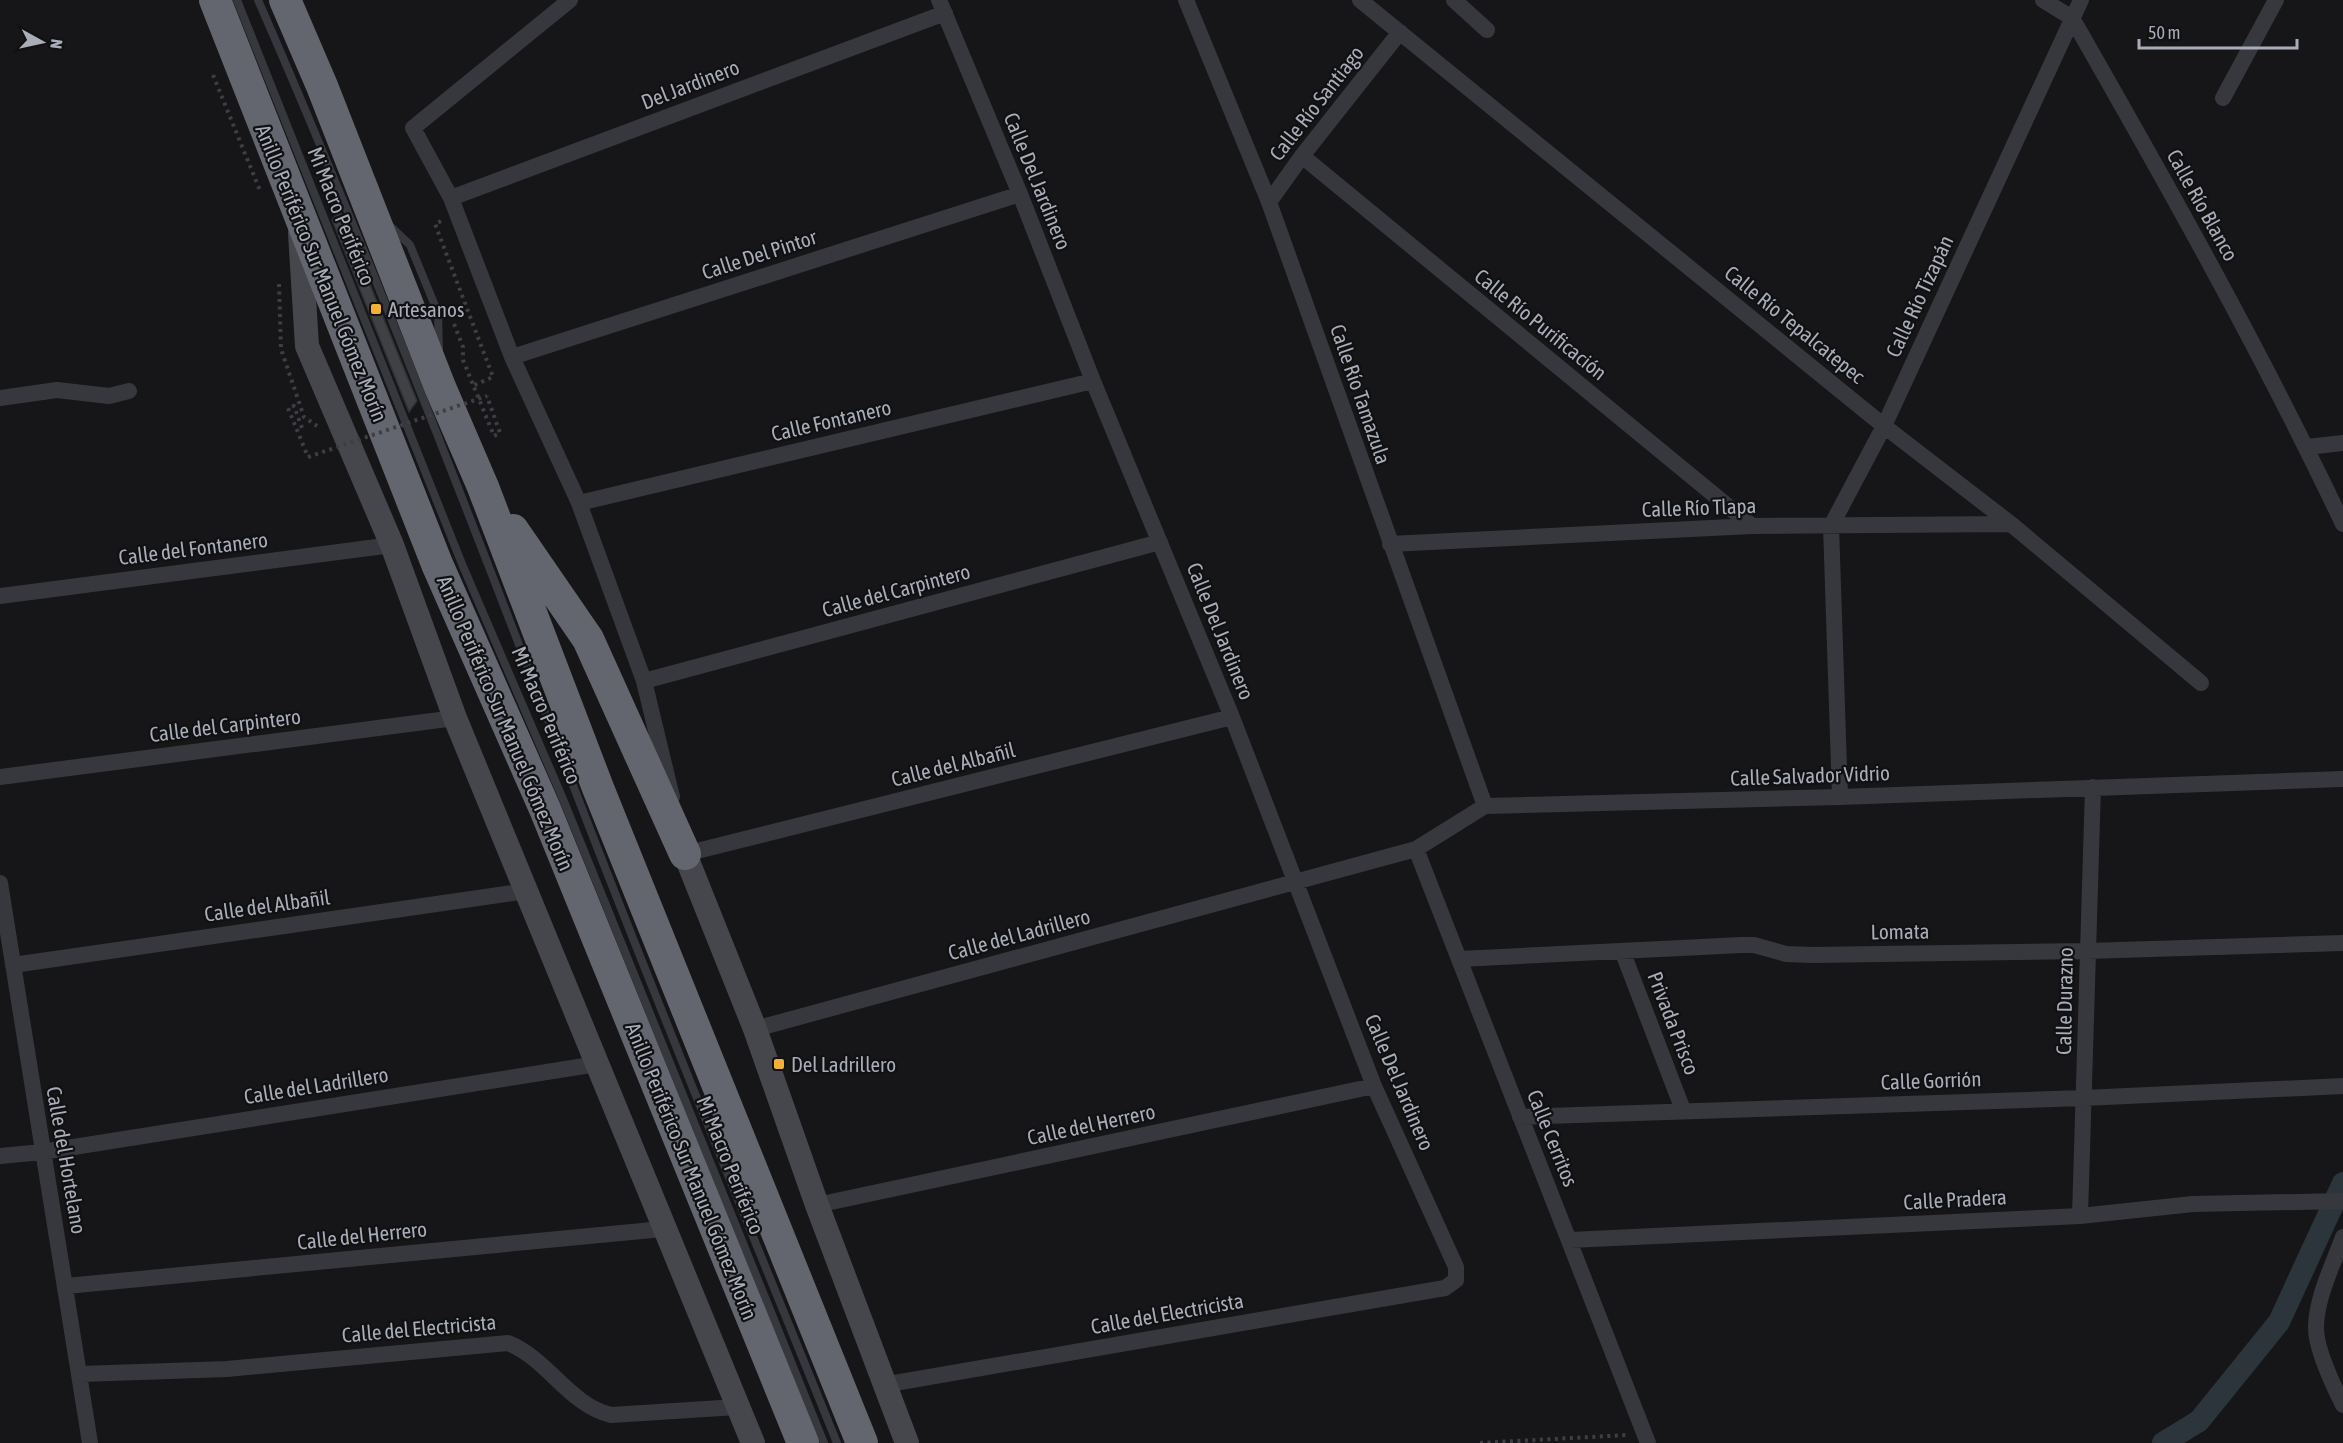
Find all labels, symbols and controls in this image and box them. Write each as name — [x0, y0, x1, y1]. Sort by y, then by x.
north arrow — [12, 12, 72, 72]
scale bar — [2139, 12, 2296, 50]
text: 50 m — [2148, 22, 2180, 43]
text: N — [47, 38, 66, 50]
street label: Calle Río Santiago — [1264, 41, 1368, 165]
street label: Del Jardinero — [638, 54, 742, 114]
street label: Calle Del Jardinero — [1000, 109, 1076, 253]
street label: Anillo Periférico Sur Manuel Gómez Morín — [251, 121, 393, 425]
street label: Mi Macro Periférico — [303, 143, 381, 289]
street label: Calle Río Blanco — [2163, 145, 2243, 265]
street label: Calle Del Pintor — [699, 224, 820, 284]
street label: Calle Río Tizapán — [1880, 231, 1958, 361]
street label: Calle Río Tepalcatepec — [1720, 260, 1870, 388]
street label: Calle Río Purificación — [1470, 263, 1612, 385]
place label: Artesanos — [388, 297, 464, 321]
marker: Artesanos — [369, 302, 383, 316]
street label: Calle Río Tamazula — [1326, 321, 1396, 467]
street label: Calle Fontanero — [769, 395, 893, 445]
street label: Calle Río Tlapa — [1641, 493, 1757, 521]
street label: Calle del Fontanero — [117, 527, 269, 569]
street label: Calle del Carpintero — [819, 559, 973, 621]
street label: Calle Del Jardinero — [1183, 559, 1259, 703]
street label: Anillo Periférico Sur Manuel Gómez Morín — [433, 572, 579, 874]
street label: Mi Macro Periférico — [507, 643, 587, 787]
street label: Calle del Carpintero — [148, 704, 302, 746]
street label: Calle del Albañil — [889, 737, 1018, 791]
street label: Calle Salvador Vidrio — [1730, 760, 1890, 790]
street label: Calle del Albañil — [203, 884, 332, 926]
street label: Calle del Ladrillero — [945, 904, 1093, 964]
street label: Lomata — [1870, 918, 1930, 944]
street label: Calle Durazno — [2051, 947, 2077, 1055]
street label: Privada Prisco — [1643, 968, 1705, 1078]
street label: Calle Del Jardinero — [1361, 1010, 1439, 1154]
street label: Anillo Periférico Sur Manuel Gómez Morín — [621, 1019, 763, 1323]
place label: Del Ladrillero — [791, 1052, 896, 1076]
marker: Del Ladrillero — [772, 1057, 786, 1071]
street label: Calle del Ladrillero — [242, 1062, 390, 1108]
street label: Calle Gorrión — [1880, 1066, 1982, 1094]
street label: Calle del Hortelano — [42, 1084, 92, 1236]
street label: Calle Cerritos — [1523, 1086, 1583, 1190]
street label: Mi Macro Periférico — [692, 1092, 770, 1238]
street label: Calle del Herrero — [1025, 1099, 1157, 1149]
street label: Calle Pradera — [1903, 1184, 2007, 1214]
street label: Calle del Herrero — [296, 1216, 428, 1254]
street label: Calle del Electricista — [1089, 1288, 1245, 1338]
street label: Calle del Electricista — [341, 1309, 497, 1347]

